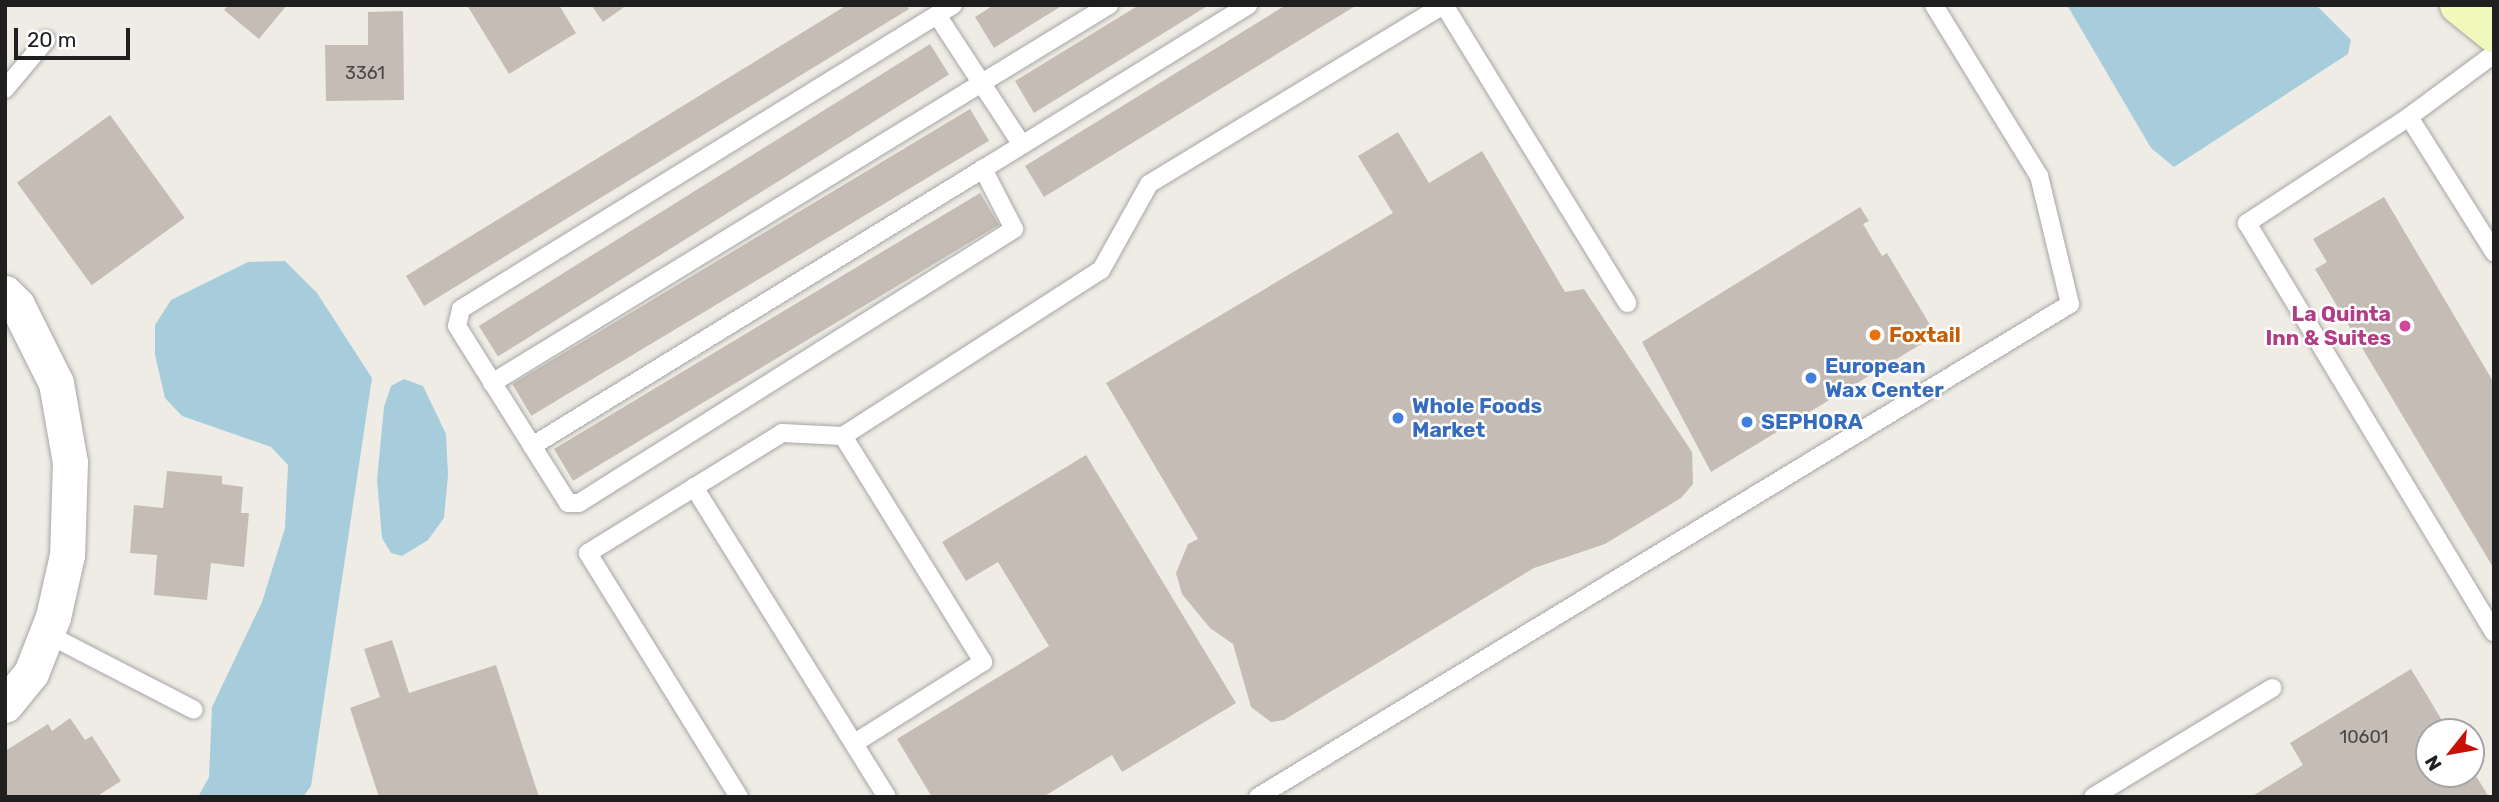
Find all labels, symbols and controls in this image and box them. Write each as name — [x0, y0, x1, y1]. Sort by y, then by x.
scale bar — [18, 14, 133, 58]
text: 20 m — [27, 27, 76, 52]
house number: 3361 — [345, 62, 385, 84]
place label: La Quinta Inn & Suites — [2265, 301, 2391, 351]
marker: La Quinta Inn & Suites — [2397, 318, 2413, 334]
place label: Foxtail — [1889, 322, 1961, 348]
marker: Foxtail — [1867, 327, 1883, 343]
place label: European Wax Center — [1825, 353, 1944, 403]
marker: European Wax Center — [1803, 370, 1819, 386]
place label: Whole Foods Market — [1412, 393, 1542, 443]
place label: SEPHORA — [1761, 409, 1863, 435]
marker: Whole Foods Market — [1390, 410, 1406, 426]
marker: SEPHORA — [1739, 414, 1755, 430]
north arrow — [2415, 718, 2485, 788]
house number: 10601 — [2339, 726, 2389, 748]
text: N — [2420, 751, 2447, 775]

